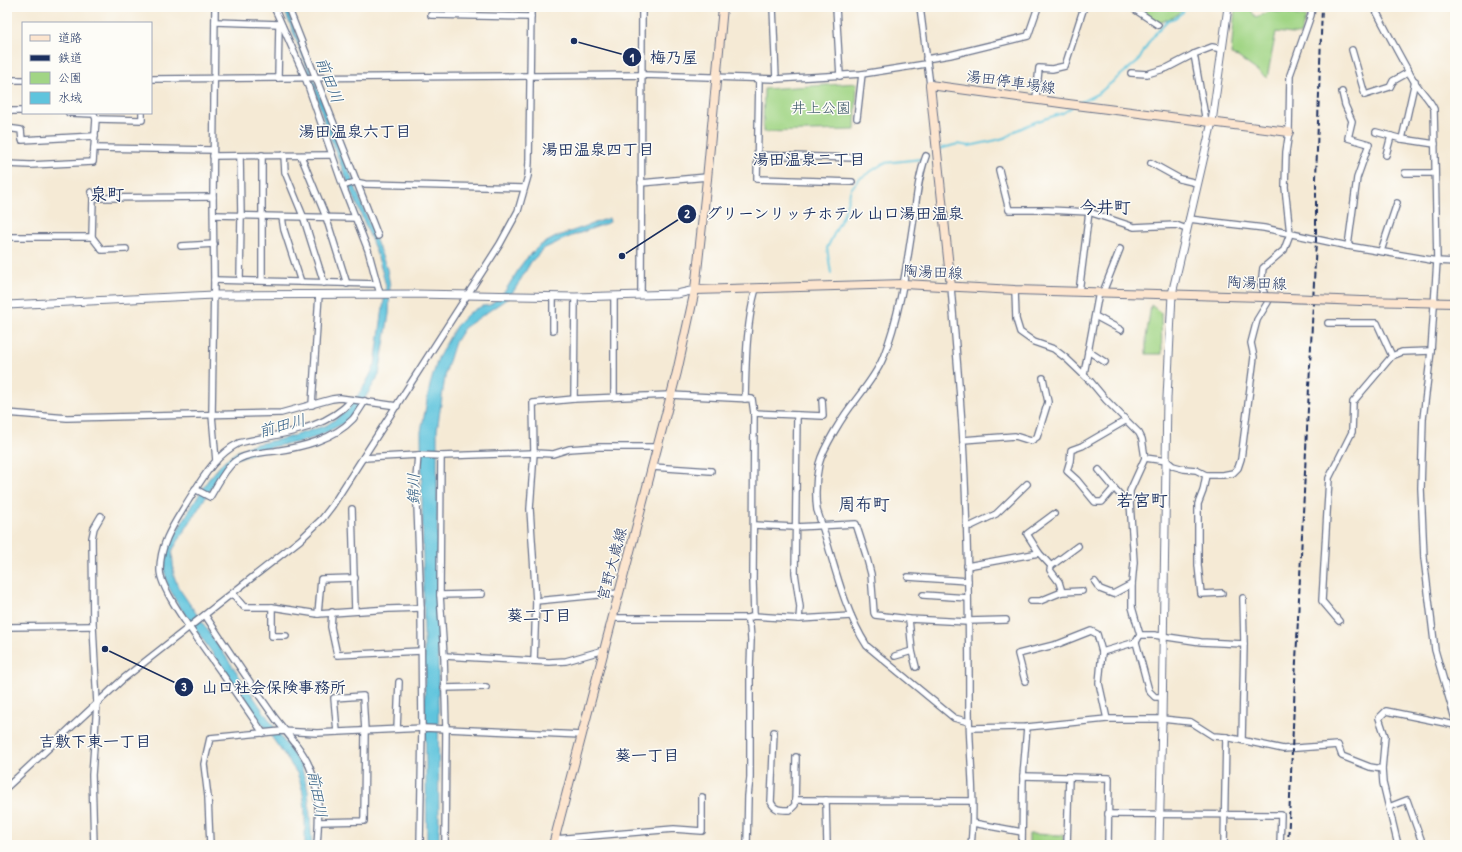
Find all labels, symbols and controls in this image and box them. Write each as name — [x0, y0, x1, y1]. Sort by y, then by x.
legend — [22, 22, 152, 114]
text: 道路 — [58, 29, 82, 46]
callout: 梅乃屋 — [622, 43, 706, 71]
text: 梅乃屋 — [650, 46, 698, 68]
text: 鉄道 — [58, 49, 82, 66]
text: 1 — [630, 49, 635, 66]
water label: 前田川 — [311, 54, 349, 106]
street label: 湯田停車場線 — [965, 65, 1057, 98]
text: 公園 — [58, 69, 82, 86]
text: 水域 — [58, 89, 82, 106]
park label: 井上公園 — [791, 97, 851, 118]
district label: 湯田温泉六丁目 — [299, 120, 411, 142]
district label: 湯田温泉四丁目 — [542, 138, 654, 160]
district label: 湯田温泉二丁目 — [753, 148, 865, 170]
district label: 泉町 — [90, 182, 124, 205]
district label: 今井町 — [1080, 195, 1131, 218]
callout: グリーンリッチホテル 山口湯田温泉 — [677, 200, 973, 228]
text: グリーンリッチホテル 山口湯田温泉 — [706, 202, 964, 224]
text: 2 — [684, 205, 690, 222]
street label: 陶湯田線 — [903, 259, 964, 284]
street label: 陶湯田線 — [1227, 271, 1287, 294]
water label: 前田川 — [256, 408, 308, 442]
water label: 錦川 — [402, 473, 424, 505]
district label: 若宮町 — [1117, 488, 1168, 511]
district label: 周布町 — [839, 492, 890, 515]
street label: 宮野大歳線 — [592, 525, 631, 603]
district label: 葵二丁目 — [507, 604, 571, 626]
callout: 山口社会保険事務所 — [174, 673, 354, 701]
text: 山口社会保険事務所 — [202, 676, 346, 698]
text: 3 — [181, 678, 187, 695]
district label: 吉敷下東一丁目 — [39, 730, 151, 752]
district label: 葵一丁目 — [615, 744, 679, 766]
water label: 前田川 — [303, 768, 333, 820]

